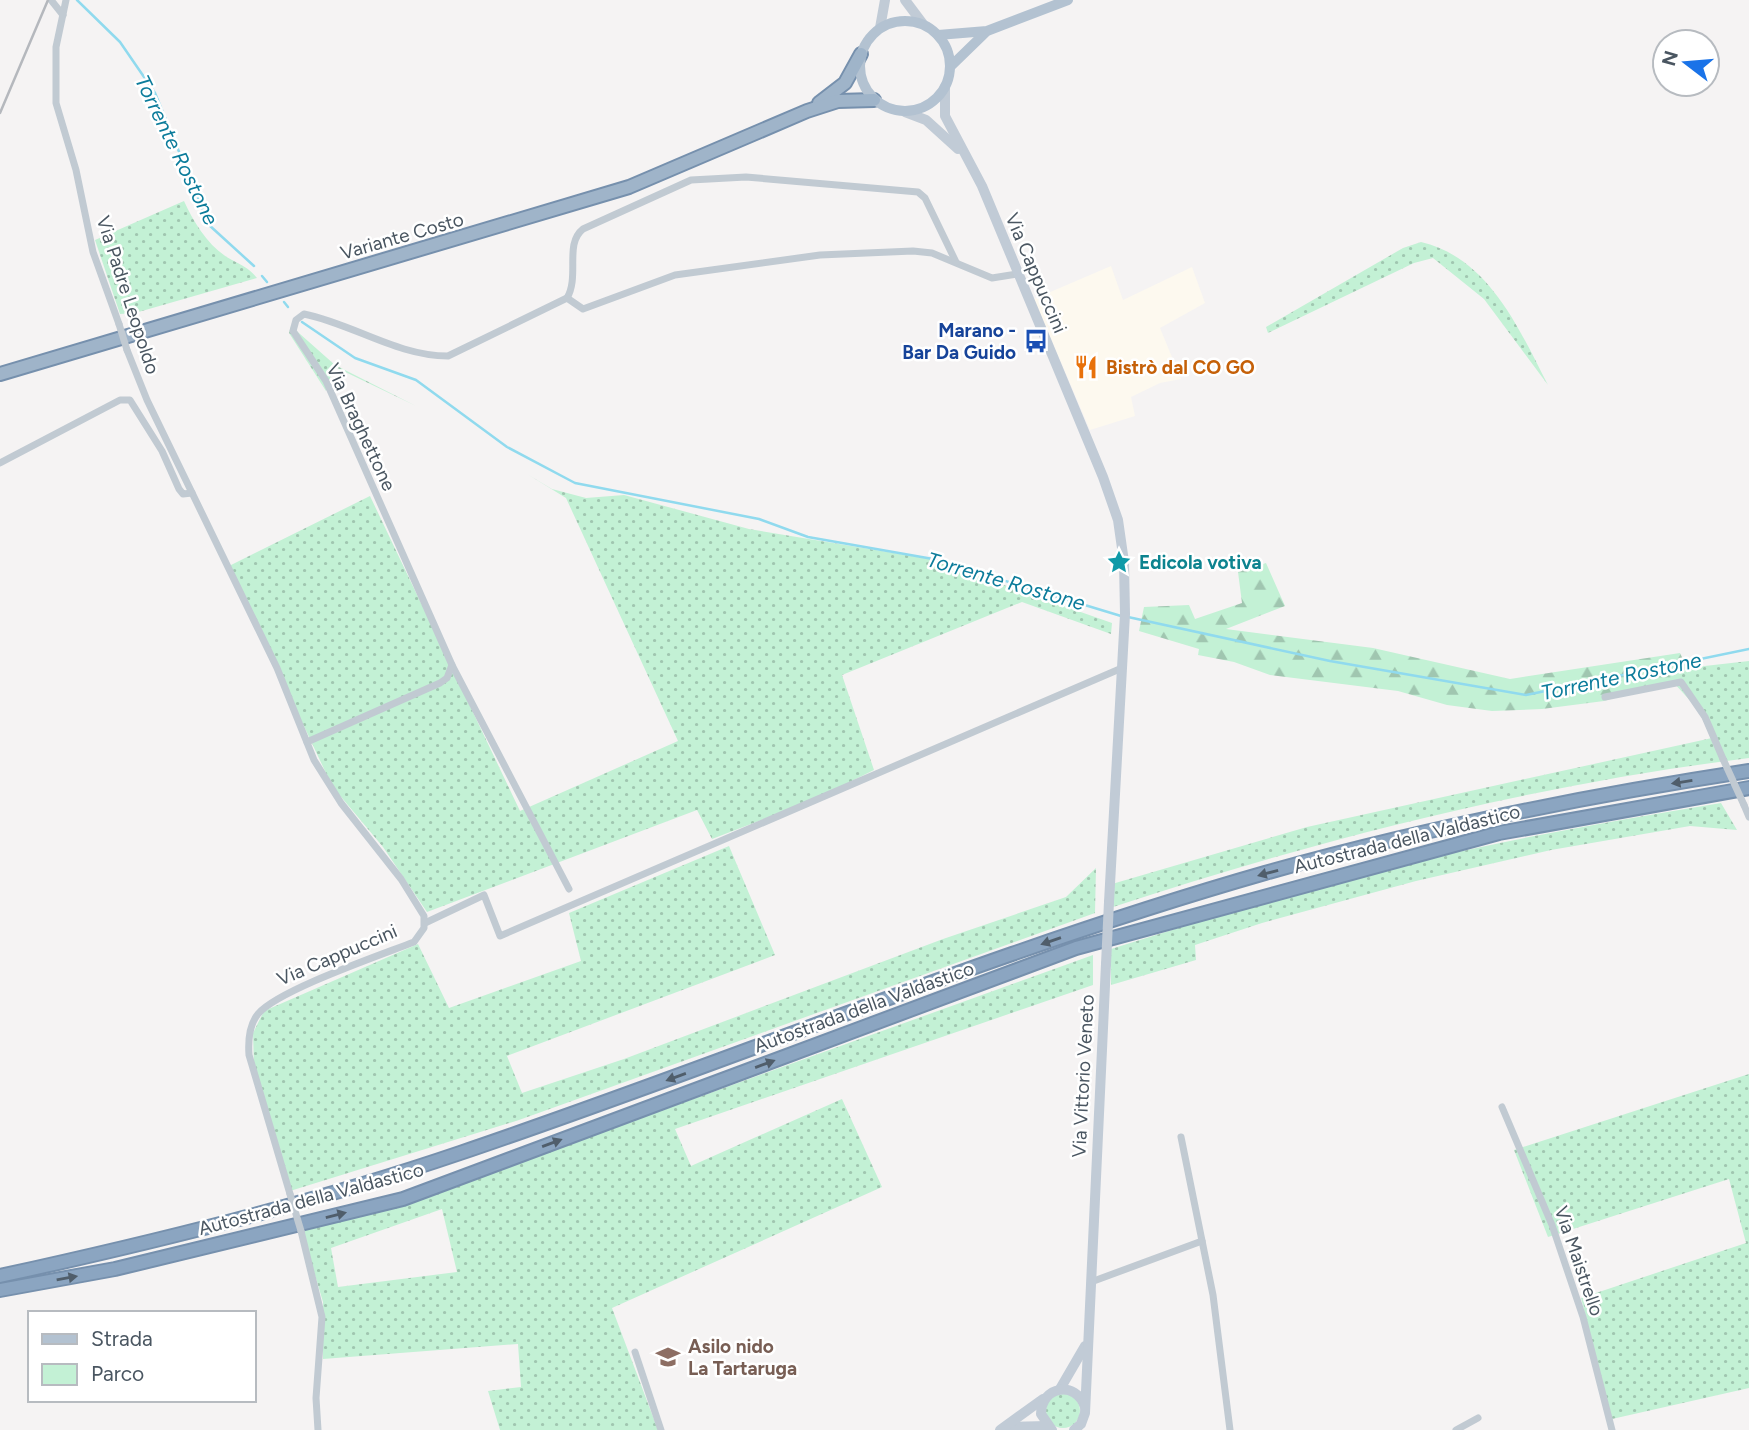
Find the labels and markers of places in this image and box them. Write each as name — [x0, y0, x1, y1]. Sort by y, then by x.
place label: Marano - Bar Da Guido — [902, 319, 1016, 364]
bus stop icon: Marano - Bar Da Guido — [1022, 327, 1050, 355]
restaurant icon: Bistrò dal CO GO — [1072, 353, 1100, 381]
place label: Bistrò dal CO GO — [1106, 356, 1255, 379]
place icon: Edicola votiva — [1105, 548, 1133, 576]
place label: Edicola votiva — [1139, 551, 1262, 574]
place label: Asilo nido La Tartaruga — [688, 1335, 797, 1380]
school or university icon: Asilo nido La Tartaruga — [654, 1343, 682, 1371]

